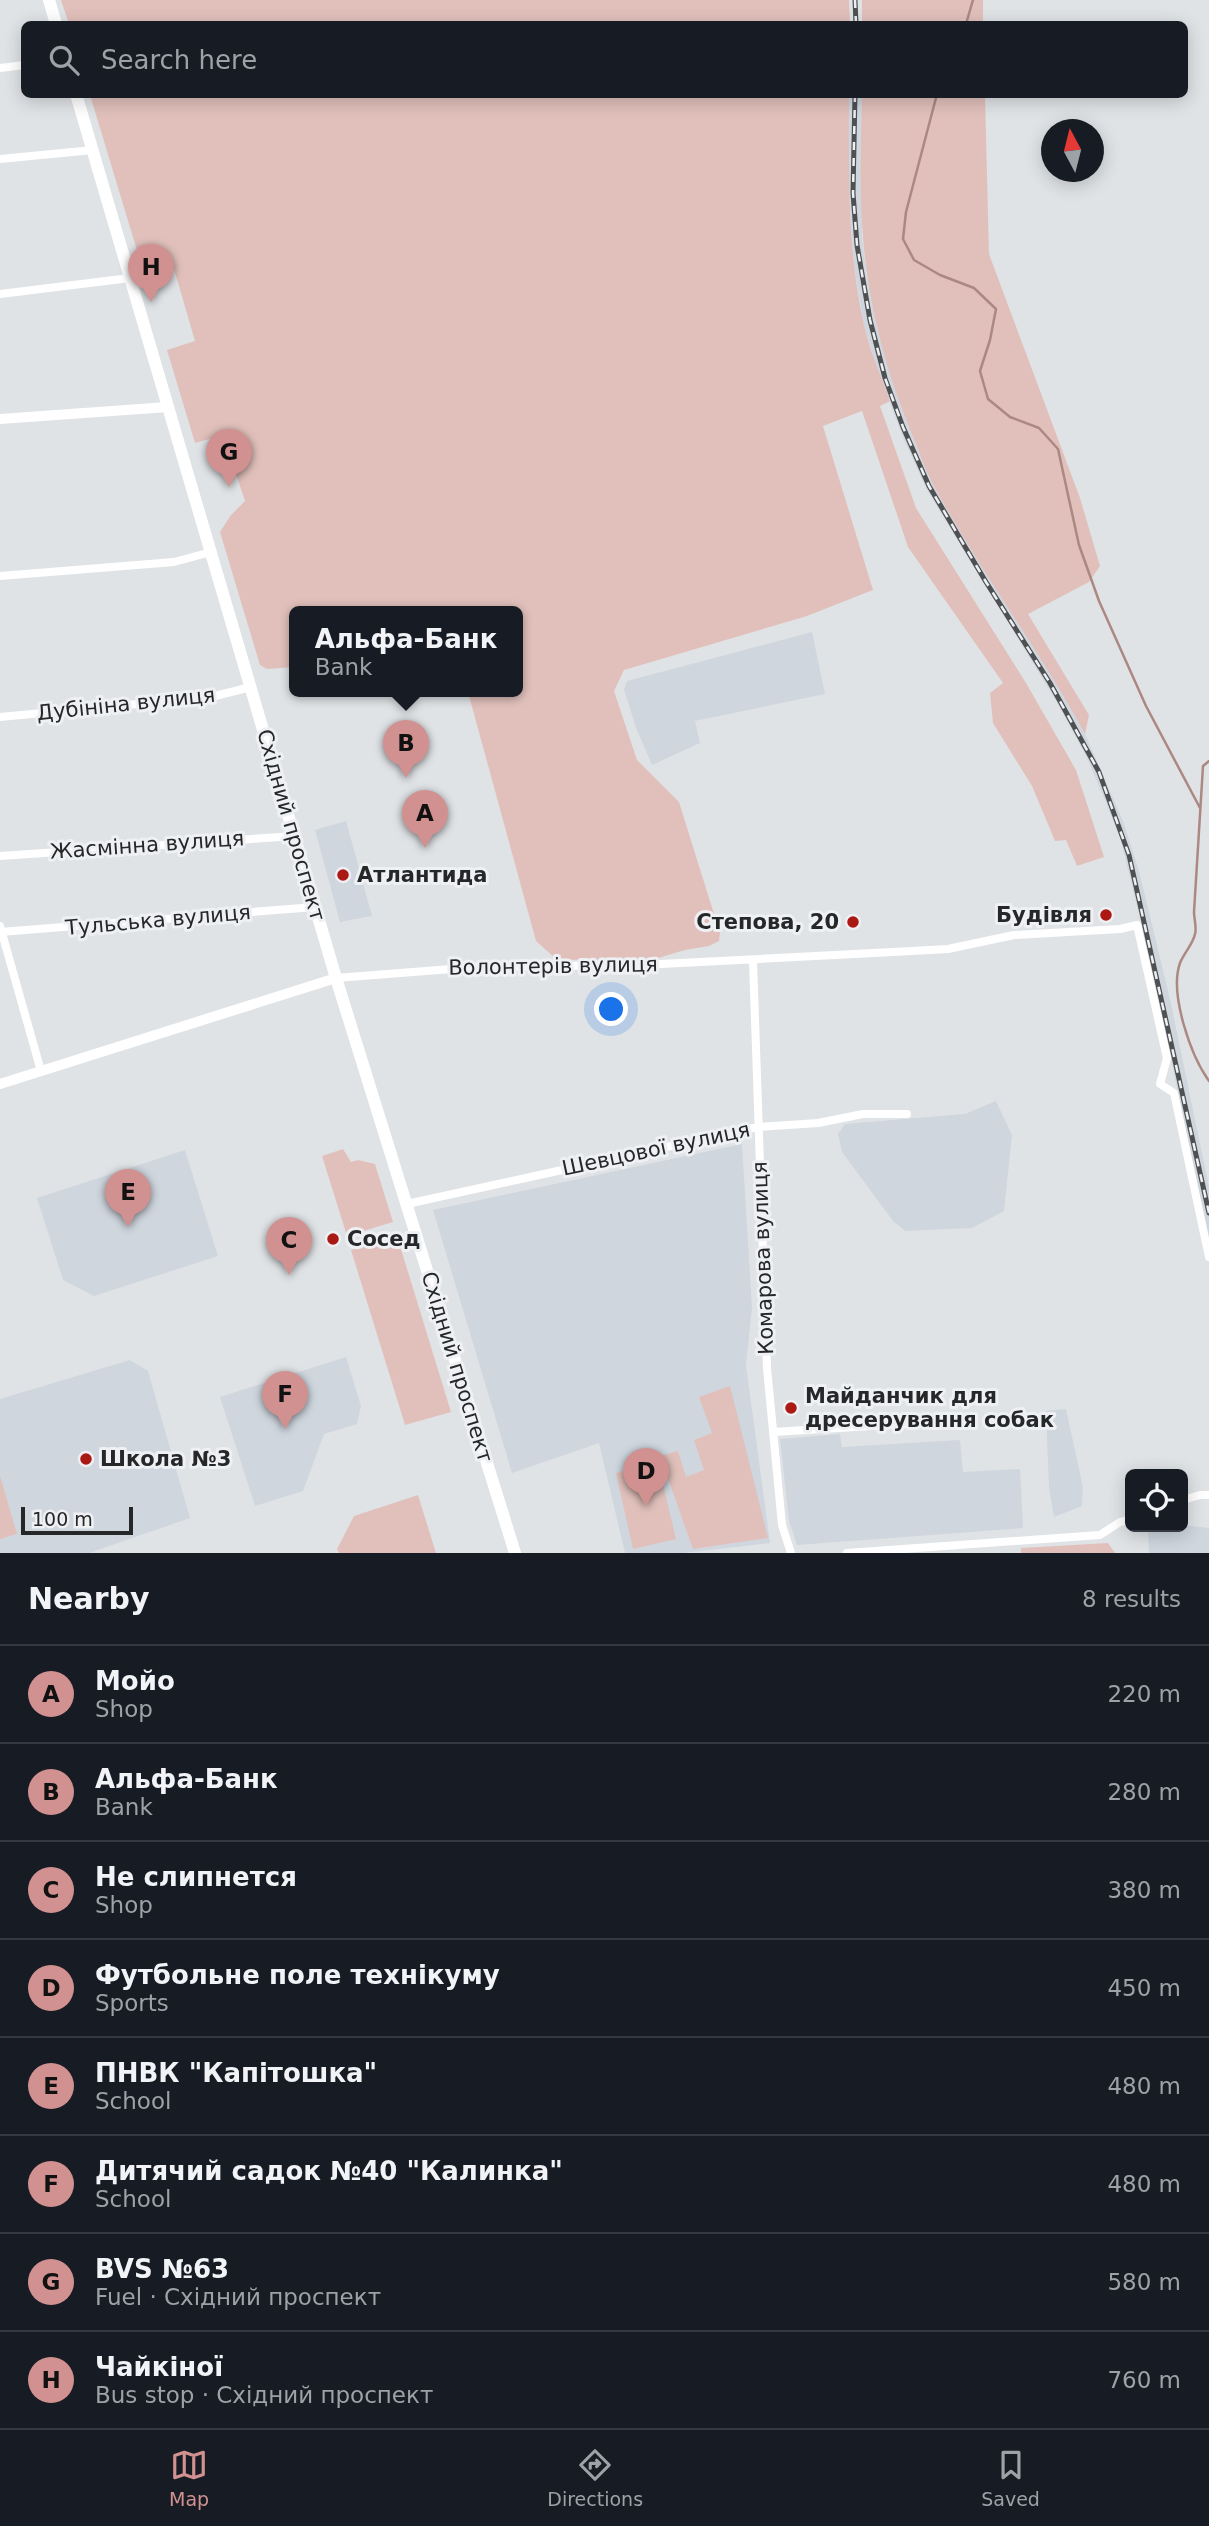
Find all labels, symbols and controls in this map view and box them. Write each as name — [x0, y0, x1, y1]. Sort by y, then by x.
search box — [21, 21, 1188, 98]
icon: search — [45, 41, 83, 79]
text: Search here — [101, 45, 257, 75]
north arrow — [1041, 119, 1104, 182]
pin: H — [128, 244, 174, 302]
pin: G — [206, 429, 252, 487]
popup — [289, 606, 523, 697]
text: Альфа-Банк — [315, 624, 497, 654]
text: Bank — [315, 654, 372, 680]
street label: Дубініна вулиця — [36, 683, 216, 725]
pin: B — [383, 720, 429, 778]
street label: Східний проспект — [252, 726, 330, 924]
pin: A — [402, 790, 448, 848]
street label: Жасмінна вулиця — [49, 826, 245, 864]
place label: Атлантида — [357, 863, 488, 887]
marker: Атлантида — [335, 867, 351, 883]
street label: Тульська вулиця — [63, 900, 252, 940]
place label: Будівля — [996, 903, 1092, 927]
marker: Будівля — [1098, 907, 1114, 923]
place label: Степова, 20 — [696, 910, 839, 934]
marker: Степова, 20 — [845, 914, 861, 930]
street label: Волонтерів вулиця — [448, 952, 658, 980]
your location — [594, 992, 628, 1026]
street label: Шевцової вулиця — [560, 1117, 752, 1181]
street label: Комарова вулиця — [748, 1161, 778, 1355]
pin: E — [105, 1169, 151, 1227]
pin: C — [266, 1217, 312, 1275]
place label: Сосед — [347, 1227, 421, 1251]
marker: Сосед — [325, 1231, 341, 1247]
street label: Східний проспект — [417, 1269, 497, 1465]
pin: F — [262, 1371, 308, 1429]
place label: Майданчик для дресерування собак — [805, 1384, 1054, 1432]
marker: Майданчик для дресерування собак — [783, 1400, 799, 1416]
place label: Школа №3 — [100, 1447, 231, 1471]
pin: D — [623, 1448, 669, 1506]
marker: Школа №3 — [78, 1451, 94, 1467]
map controls — [1125, 1469, 1188, 1532]
button: locate — [1125, 1469, 1188, 1532]
scale bar — [21, 1504, 133, 1536]
text: 100 m — [32, 1508, 93, 1530]
text: Nearby — [28, 1581, 150, 1616]
text: 8 results — [1082, 1586, 1181, 1612]
text: Мойо — [95, 1666, 175, 1696]
text: A — [42, 1681, 60, 1707]
text: 220 m — [1107, 1681, 1181, 1707]
text: Shop — [95, 1696, 153, 1722]
text: Альфа-Банк — [95, 1764, 278, 1794]
text: B — [42, 1779, 60, 1805]
text: 280 m — [1107, 1779, 1181, 1805]
text: Bank — [95, 1794, 153, 1820]
text: Не слипнется — [95, 1862, 297, 1892]
text: C — [43, 1877, 59, 1903]
text: 380 m — [1107, 1877, 1181, 1903]
text: Shop — [95, 1892, 153, 1918]
text: Футбольне поле технікуму — [95, 1960, 500, 1990]
text: D — [41, 1975, 61, 2001]
text: 450 m — [1107, 1975, 1181, 2001]
text: Sports — [95, 1990, 169, 2016]
text: ПНВК "Капітошка" — [95, 2058, 377, 2088]
text: E — [43, 2073, 59, 2099]
text: 480 m — [1107, 2073, 1181, 2099]
text: School — [95, 2088, 171, 2114]
text: Дитячий садок №40 "Калинка" — [95, 2156, 563, 2186]
text: F — [43, 2171, 59, 2197]
text: 480 m — [1107, 2171, 1181, 2197]
text: School — [95, 2186, 171, 2212]
text: BVS №63 — [95, 2254, 229, 2284]
text: G — [42, 2269, 60, 2295]
text: 580 m — [1107, 2269, 1181, 2295]
text: Fuel · Східний проспект — [95, 2284, 381, 2310]
text: Чайкіної — [95, 2352, 223, 2382]
text: H — [41, 2367, 61, 2393]
text: 760 m — [1107, 2367, 1181, 2393]
text: Bus stop · Східний проспект — [95, 2382, 433, 2408]
tab: Map — [169, 2446, 209, 2510]
tab: Directions — [547, 2446, 643, 2510]
tab: Saved — [981, 2446, 1040, 2510]

